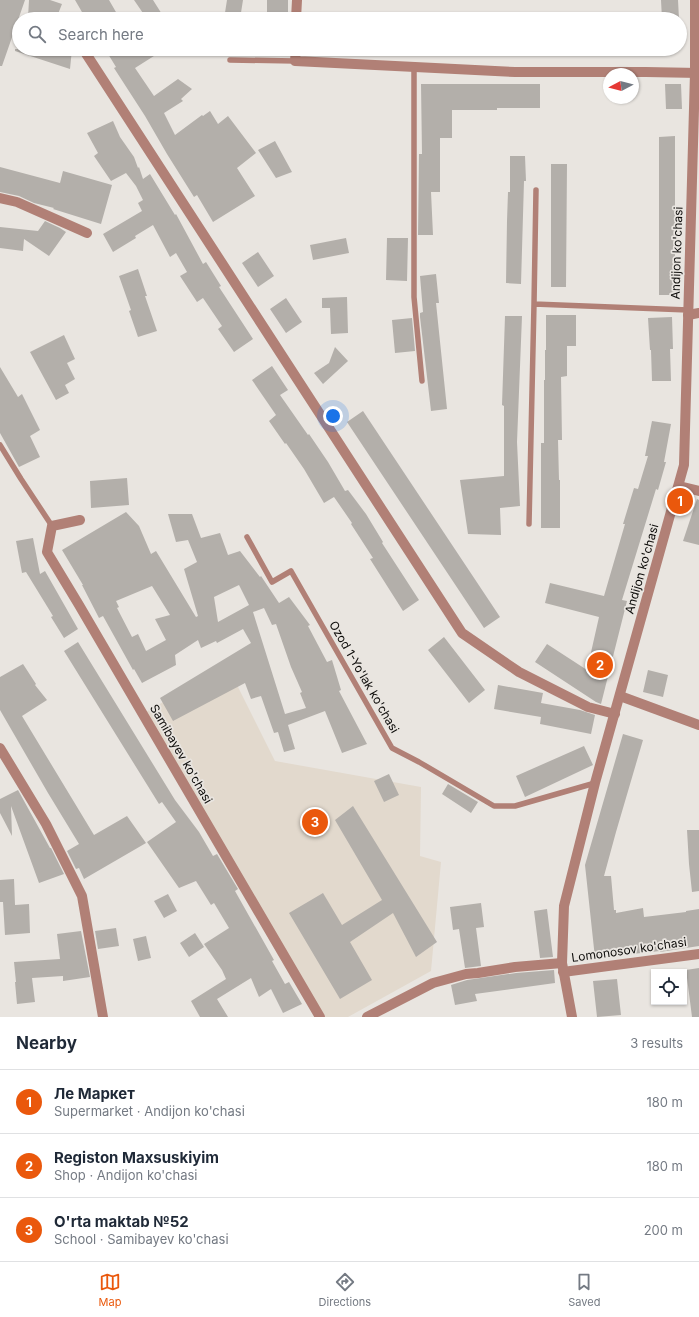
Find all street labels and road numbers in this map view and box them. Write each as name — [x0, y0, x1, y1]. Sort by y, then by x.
street label: Andijon ko'chasi — [667, 206, 686, 300]
street label: Andijon ko'chasi — [622, 522, 662, 616]
street label: Ozod 1-Yo'lak ko'chasi — [326, 618, 403, 736]
street label: Samibayev ko'chasi — [147, 702, 216, 806]
street label: Lomonosov ko'chasi — [570, 934, 688, 965]

